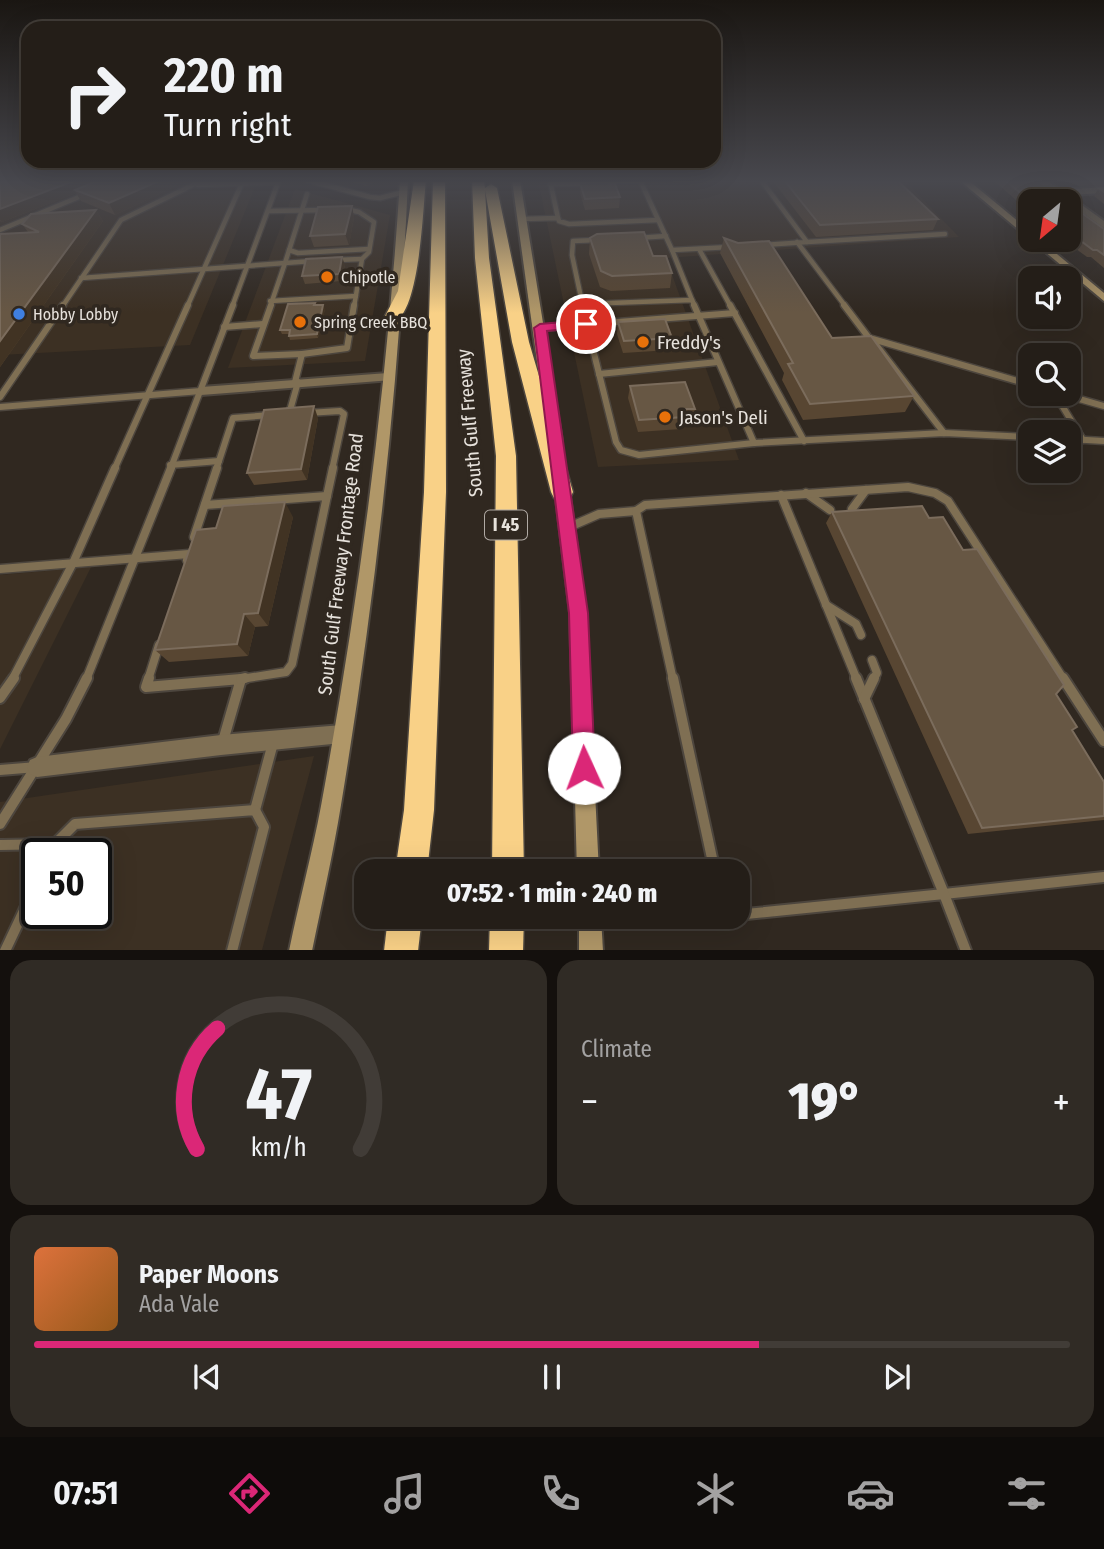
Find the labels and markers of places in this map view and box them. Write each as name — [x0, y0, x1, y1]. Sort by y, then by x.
place label: Chipotle — [341, 268, 396, 287]
marker: Chipotle — [319, 269, 335, 285]
pin — [556, 294, 616, 354]
place label: Hobby Lobby — [33, 305, 119, 324]
marker: Hobby Lobby — [11, 306, 27, 322]
place label: Spring Creek BBQ — [314, 313, 427, 332]
marker: Spring Creek BBQ — [292, 314, 308, 330]
place label: Freddy's — [657, 331, 721, 354]
marker: Freddy's — [635, 334, 651, 350]
place label: Jason's Deli — [679, 406, 768, 429]
marker: Jason's Deli — [657, 409, 673, 425]

